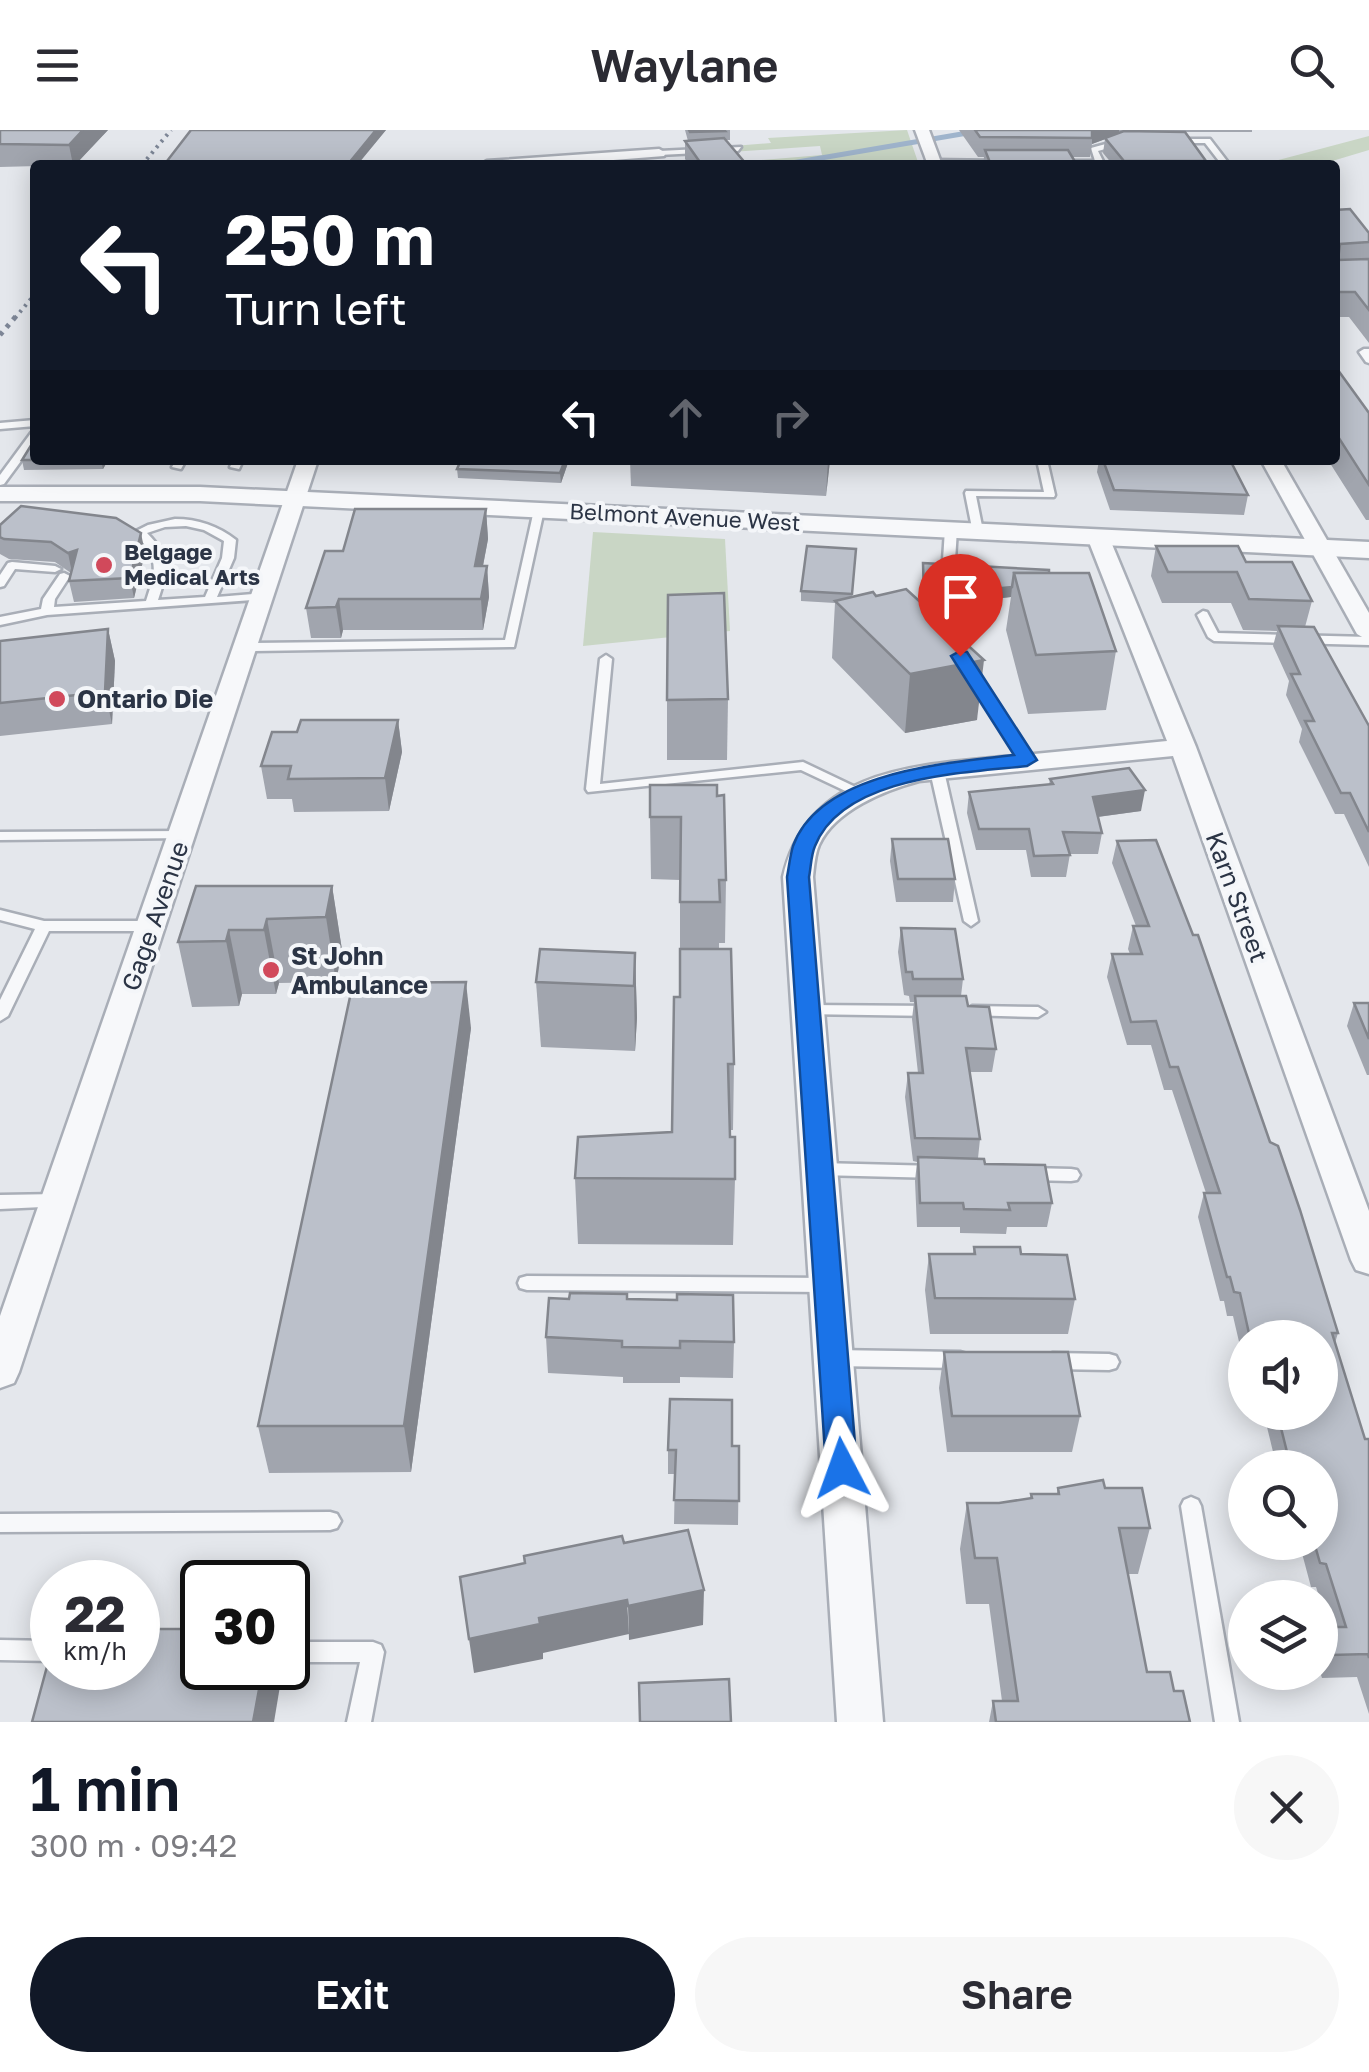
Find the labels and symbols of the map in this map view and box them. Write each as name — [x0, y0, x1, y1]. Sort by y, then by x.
street label: Belmont Avenue West — [569, 497, 801, 536]
place label: Belgage Medical Arts — [124, 538, 260, 590]
marker: Belgage Medical Arts — [93, 554, 115, 576]
pin — [918, 554, 1003, 657]
place label: Ontario Die — [77, 683, 213, 714]
marker: Ontario Die — [46, 688, 68, 710]
street label: Karn Street — [1200, 827, 1275, 966]
street label: Gage Avenue — [114, 837, 195, 995]
place label: St John Ambulance — [291, 940, 428, 1000]
marker: St John Ambulance — [260, 959, 282, 981]
position arrow — [790, 1416, 894, 1520]
speed limit sign: 30 — [180, 1560, 310, 1690]

